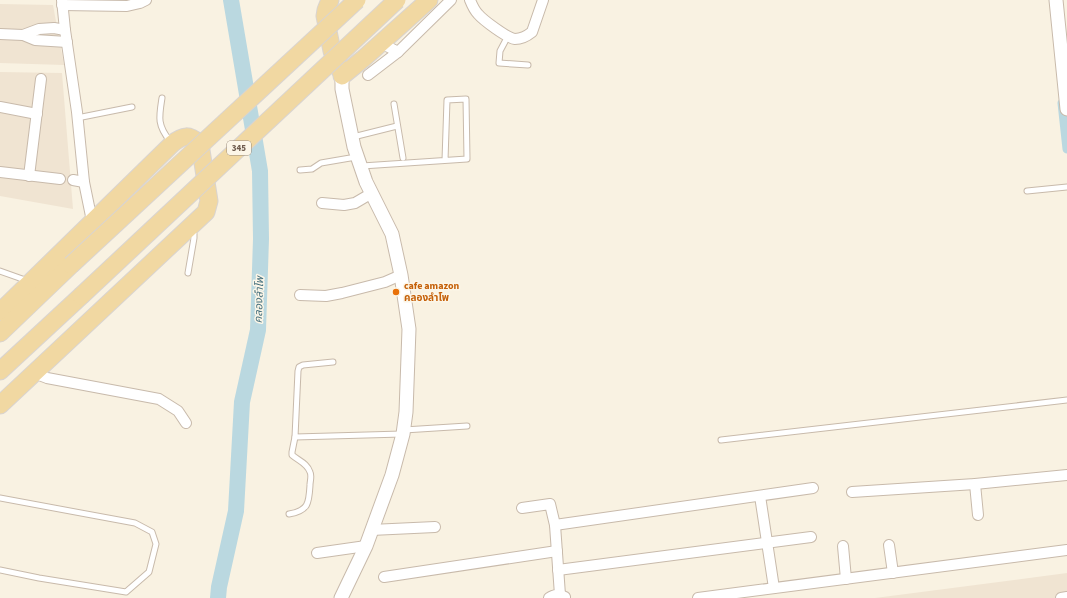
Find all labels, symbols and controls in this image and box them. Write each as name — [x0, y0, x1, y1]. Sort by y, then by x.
road number: 345 — [227, 141, 251, 155]
water label: คลองลำโพ — [251, 275, 267, 324]
place label: cafe amazon คลองลำโพ — [404, 279, 459, 305]
marker: cafe amazon คลองลำโพ — [391, 287, 401, 297]

